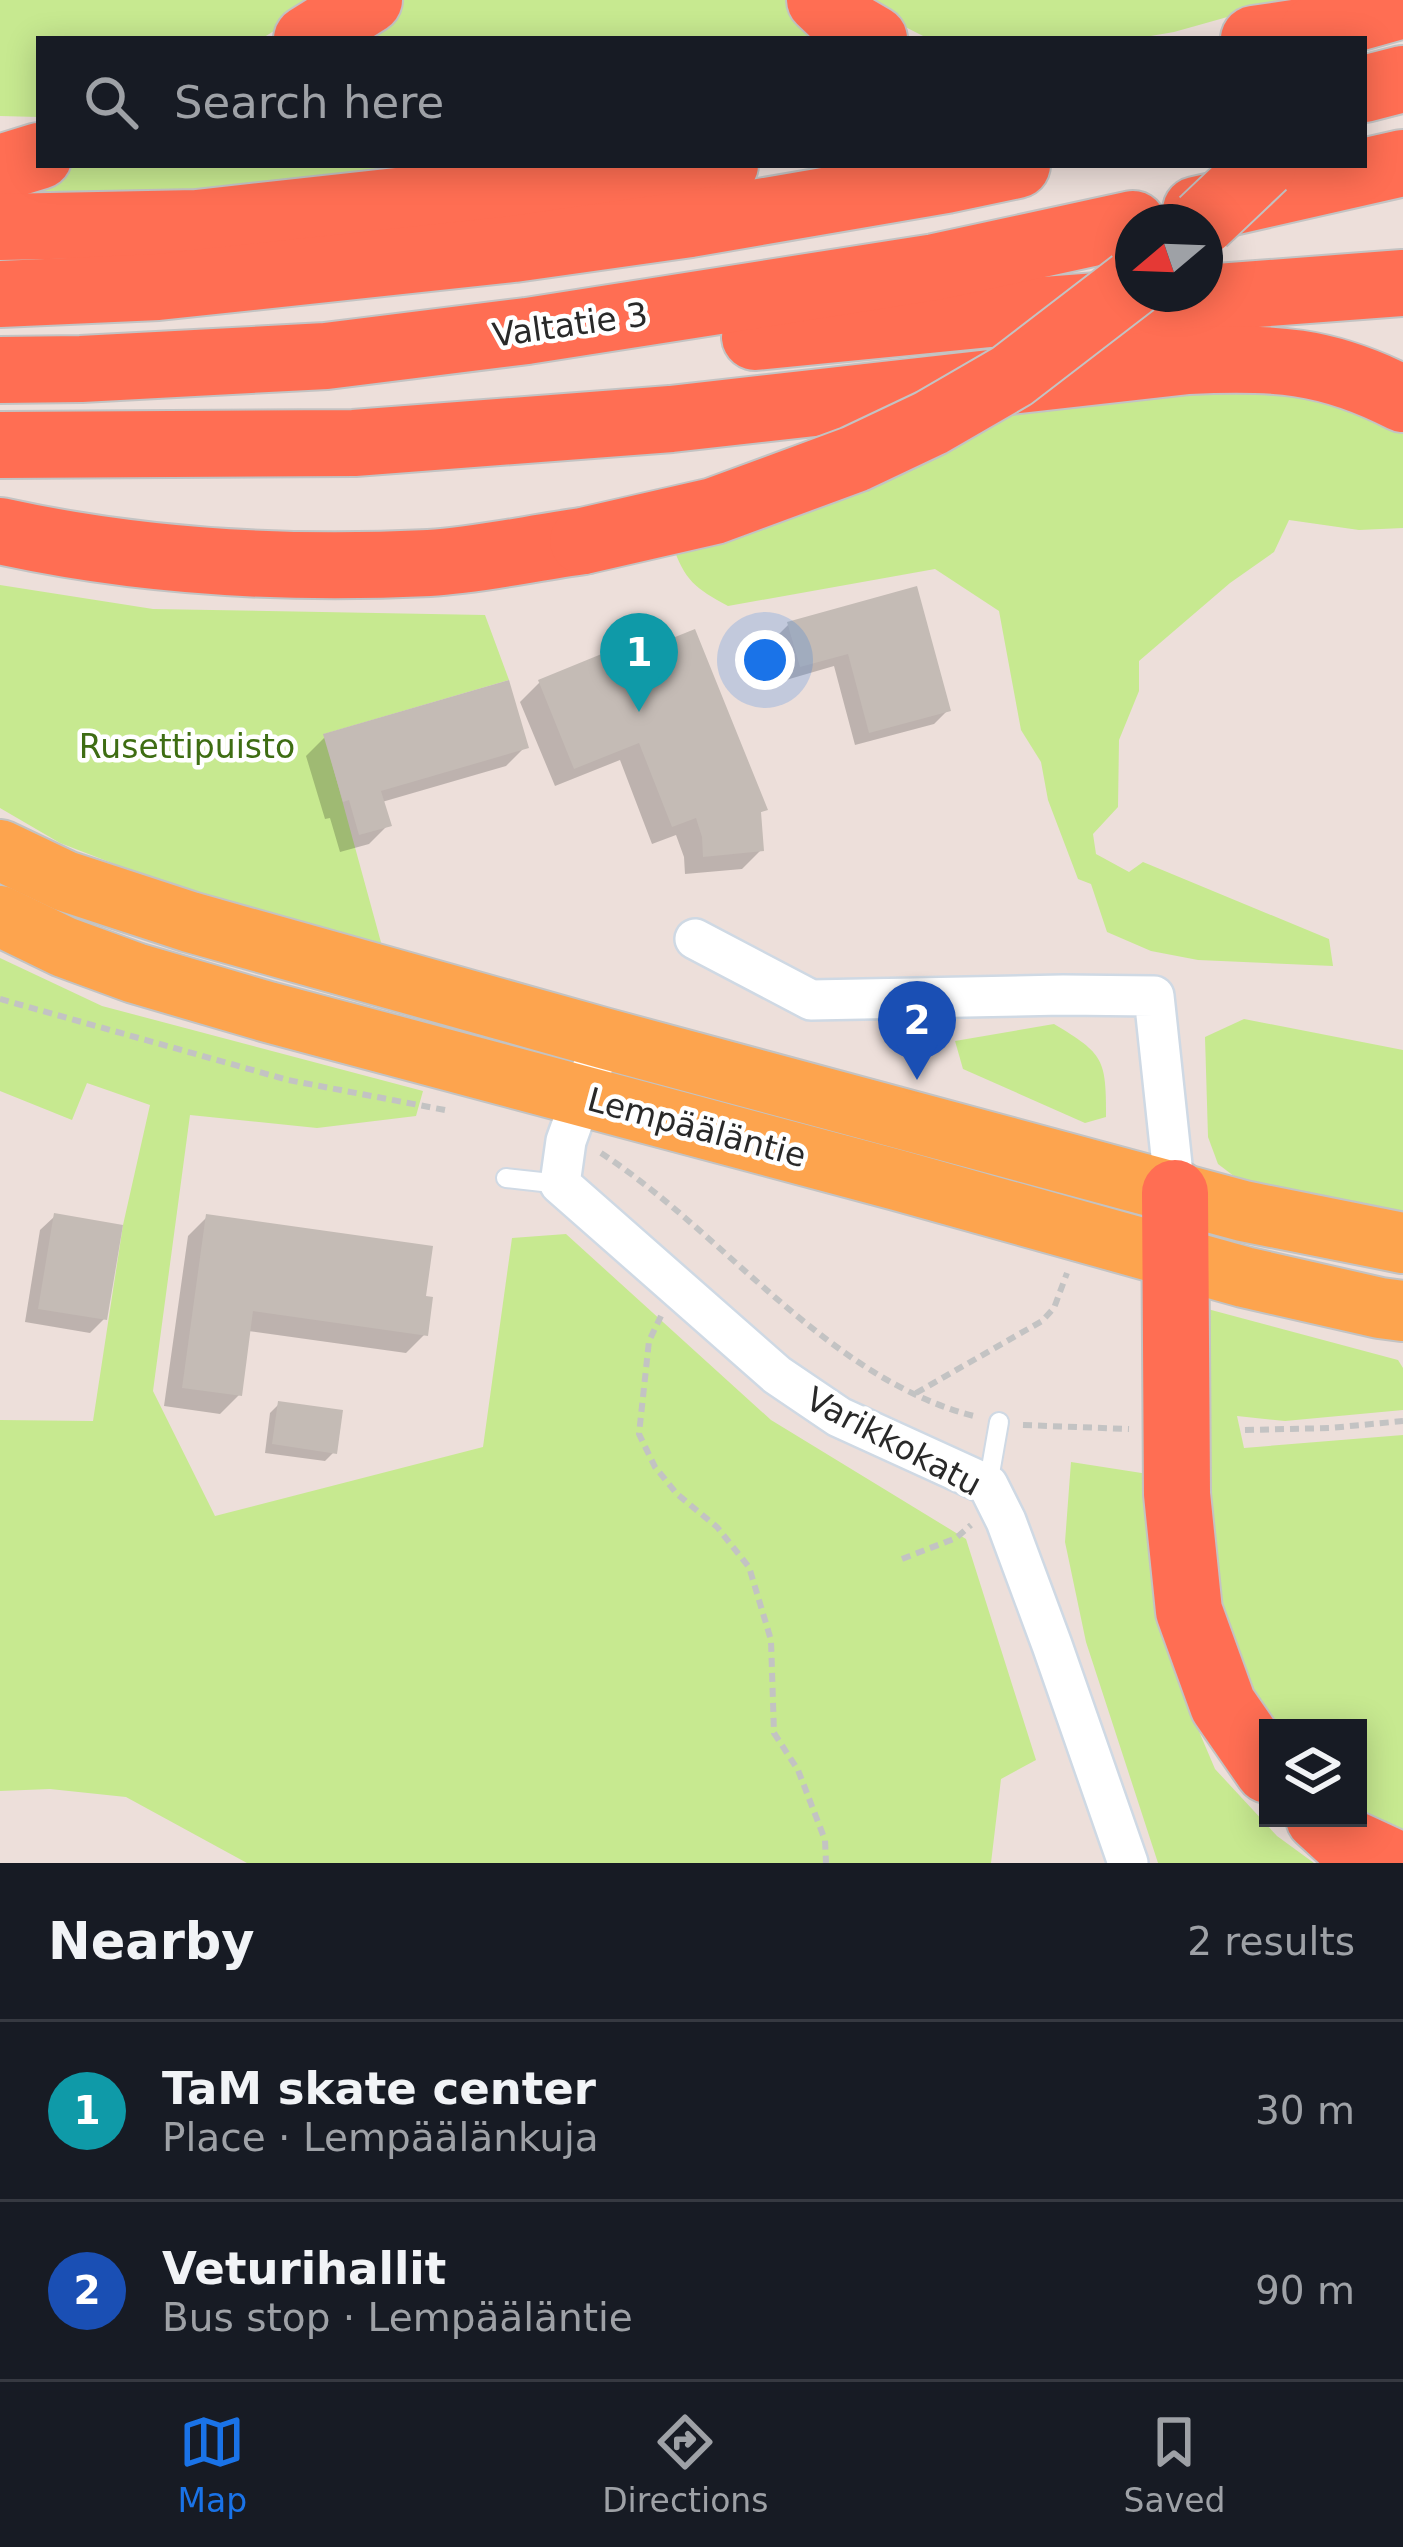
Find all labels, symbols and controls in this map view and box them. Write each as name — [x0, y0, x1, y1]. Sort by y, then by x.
search box — [36, 36, 1367, 168]
icon: search — [78, 69, 144, 135]
text: Search here — [174, 76, 444, 129]
north arrow — [1115, 204, 1223, 312]
street label: Valtatie 3 — [490, 294, 650, 355]
pin: 1 — [600, 613, 678, 712]
your location — [735, 630, 795, 690]
park label: Rusettipuisto — [79, 727, 295, 766]
pin: 2 — [878, 981, 956, 1080]
street label: Lempääläntie — [583, 1080, 810, 1175]
street label: Varikkokatu — [799, 1379, 988, 1504]
map controls — [1259, 1719, 1367, 1827]
button: layers — [1259, 1719, 1367, 1827]
text: Nearby — [48, 1912, 255, 1971]
text: 2 results — [1187, 1919, 1355, 1964]
text: TaM skate center — [162, 2062, 596, 2115]
text: 1 — [73, 2088, 101, 2133]
text: 30 m — [1255, 2088, 1355, 2133]
text: Place · Lempäälänkuja — [162, 2115, 599, 2160]
text: Veturihallit — [162, 2242, 446, 2295]
text: 2 — [73, 2268, 101, 2313]
text: 90 m — [1255, 2268, 1355, 2313]
text: Bus stop · Lempääläntie — [162, 2295, 633, 2340]
tab: Map — [178, 2409, 247, 2520]
tab: Directions — [602, 2409, 768, 2520]
tab: Saved — [1124, 2409, 1225, 2520]

